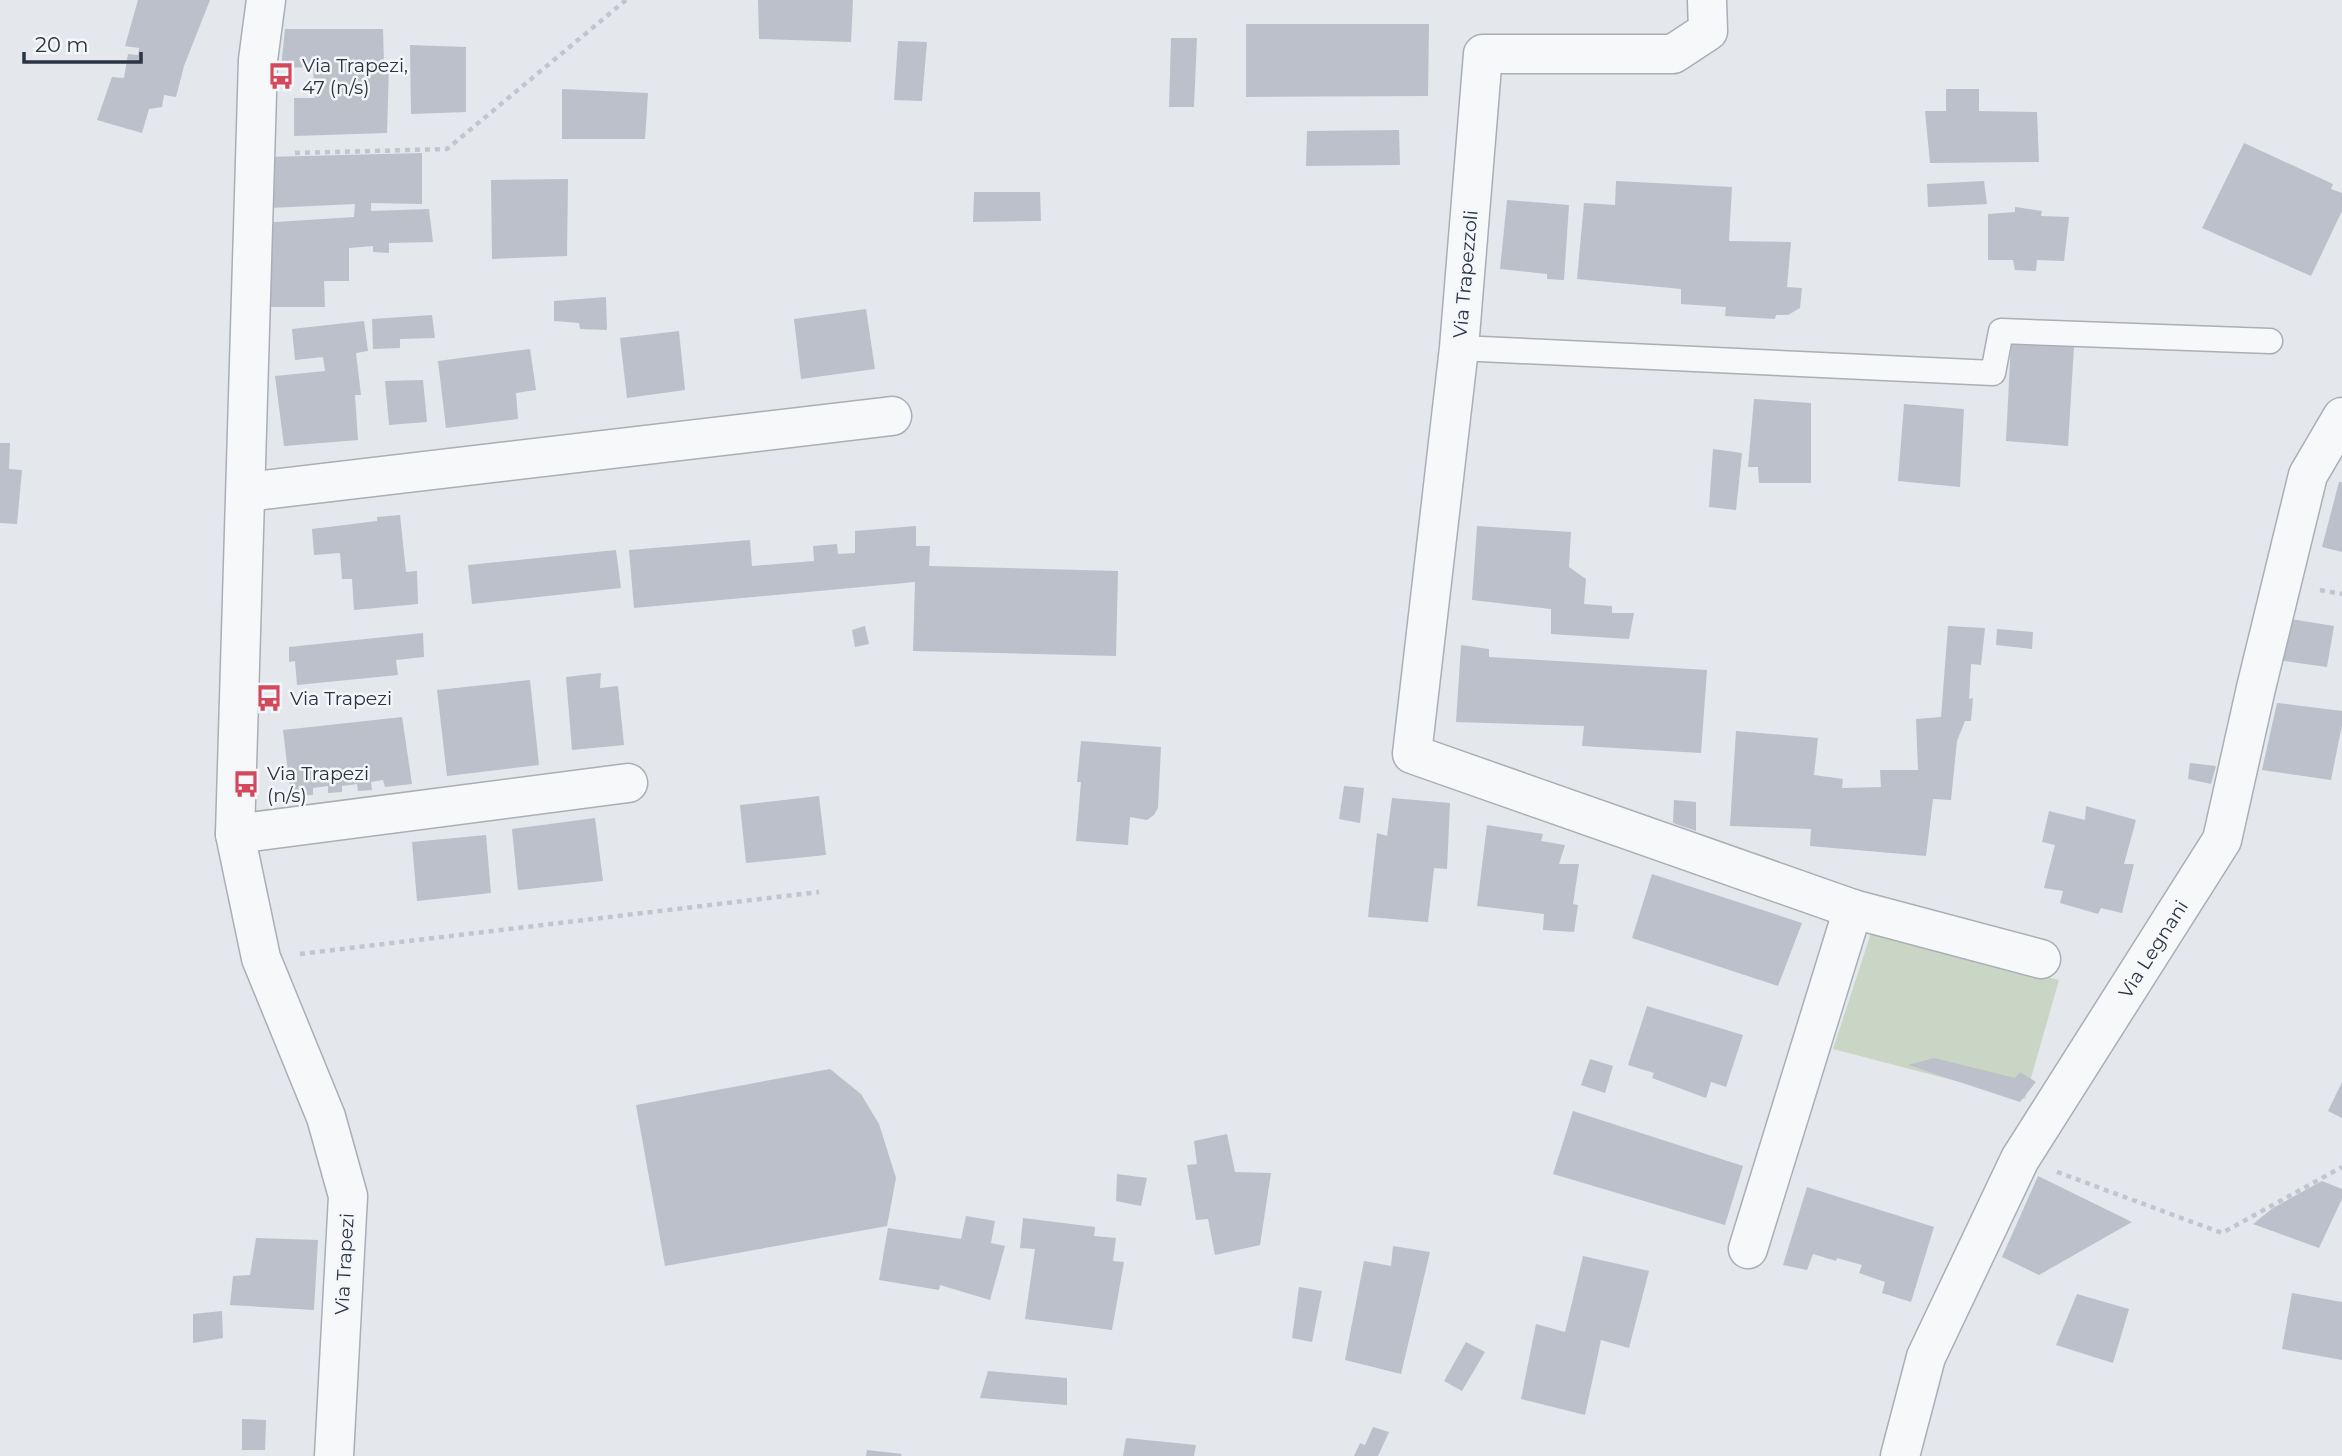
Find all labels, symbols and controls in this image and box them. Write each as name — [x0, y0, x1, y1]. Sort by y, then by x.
scale bar — [24, 21, 142, 65]
text: 20 m — [35, 32, 89, 57]
place label: Via Trapezi, 47 (n/s) — [302, 54, 408, 99]
bus stop icon: Via Trapezi, 47 (n/s) — [266, 61, 296, 91]
street label: Via Trapezzoli — [1448, 209, 1483, 339]
bus stop icon: Via Trapezi — [254, 683, 284, 713]
place label: Via Trapezi — [290, 687, 392, 710]
place label: Via Trapezi (n/s) — [267, 762, 369, 807]
bus stop icon: Via Trapezi (n/s) — [231, 769, 261, 799]
street label: Via Legnani — [2114, 896, 2193, 1003]
street label: Via Trapezi — [330, 1212, 359, 1316]

